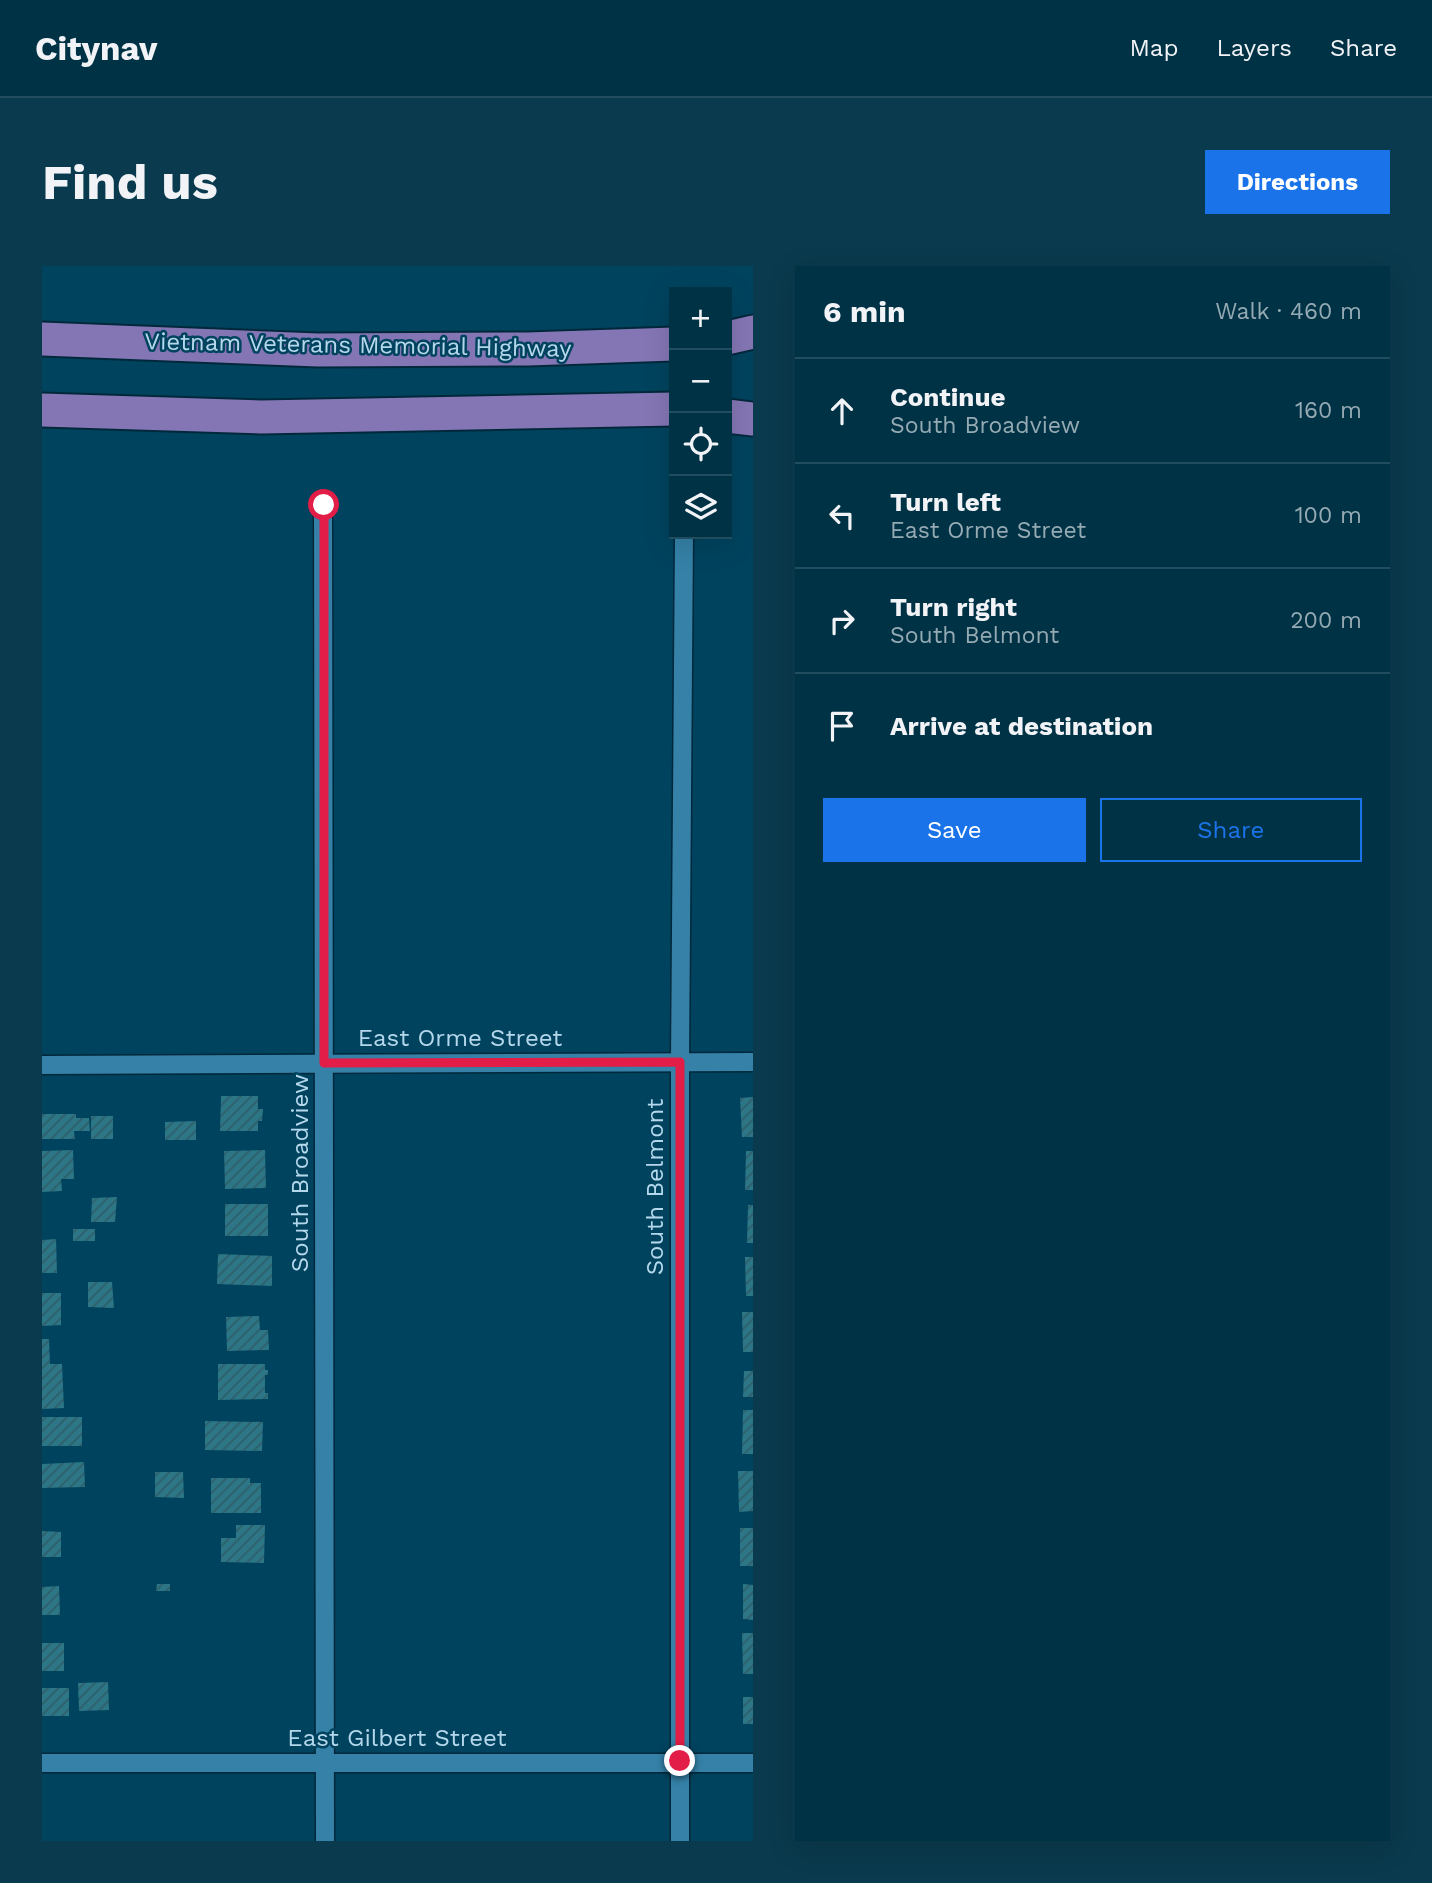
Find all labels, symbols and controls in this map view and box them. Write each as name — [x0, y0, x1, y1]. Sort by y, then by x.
text: Citynav — [35, 29, 157, 68]
text: Map — [1130, 34, 1178, 62]
text: Layers — [1216, 34, 1292, 62]
text: Share — [1330, 34, 1397, 62]
button: Directions — [1205, 150, 1390, 214]
text: Find us — [42, 153, 218, 211]
map controls — [669, 287, 732, 539]
button: + — [669, 287, 732, 350]
text: 6 min — [823, 294, 906, 329]
text: Walk · 460 m — [1215, 298, 1362, 325]
street label: Vietnam Veterans Memorial Highway — [144, 327, 572, 363]
button: − — [669, 350, 732, 413]
text: Continue — [890, 382, 1006, 412]
icon: ahead — [823, 392, 861, 430]
text: 160 m — [1295, 397, 1362, 424]
text: South Broadview — [890, 412, 1080, 439]
button: locate — [669, 413, 732, 476]
button: layers — [669, 476, 732, 539]
text: Turn left — [890, 487, 1001, 517]
route start — [308, 489, 339, 520]
icon: left — [823, 497, 861, 535]
text: 100 m — [1295, 502, 1362, 529]
text: East Orme Street — [890, 517, 1086, 544]
text: Turn right — [890, 592, 1017, 622]
icon: right — [823, 602, 861, 640]
text: 200 m — [1290, 607, 1362, 634]
text: South Belmont — [890, 622, 1059, 649]
icon: arrive — [823, 707, 861, 745]
text: Arrive at destination — [890, 711, 1153, 741]
button: Save — [823, 798, 1086, 862]
button: Share — [1100, 798, 1362, 862]
street label: East Orme Street — [358, 1024, 562, 1052]
street label: South Broadview — [286, 1074, 314, 1272]
street label: South Belmont — [641, 1099, 669, 1275]
street label: East Gilbert Street — [287, 1724, 507, 1752]
route end — [664, 1745, 695, 1776]

